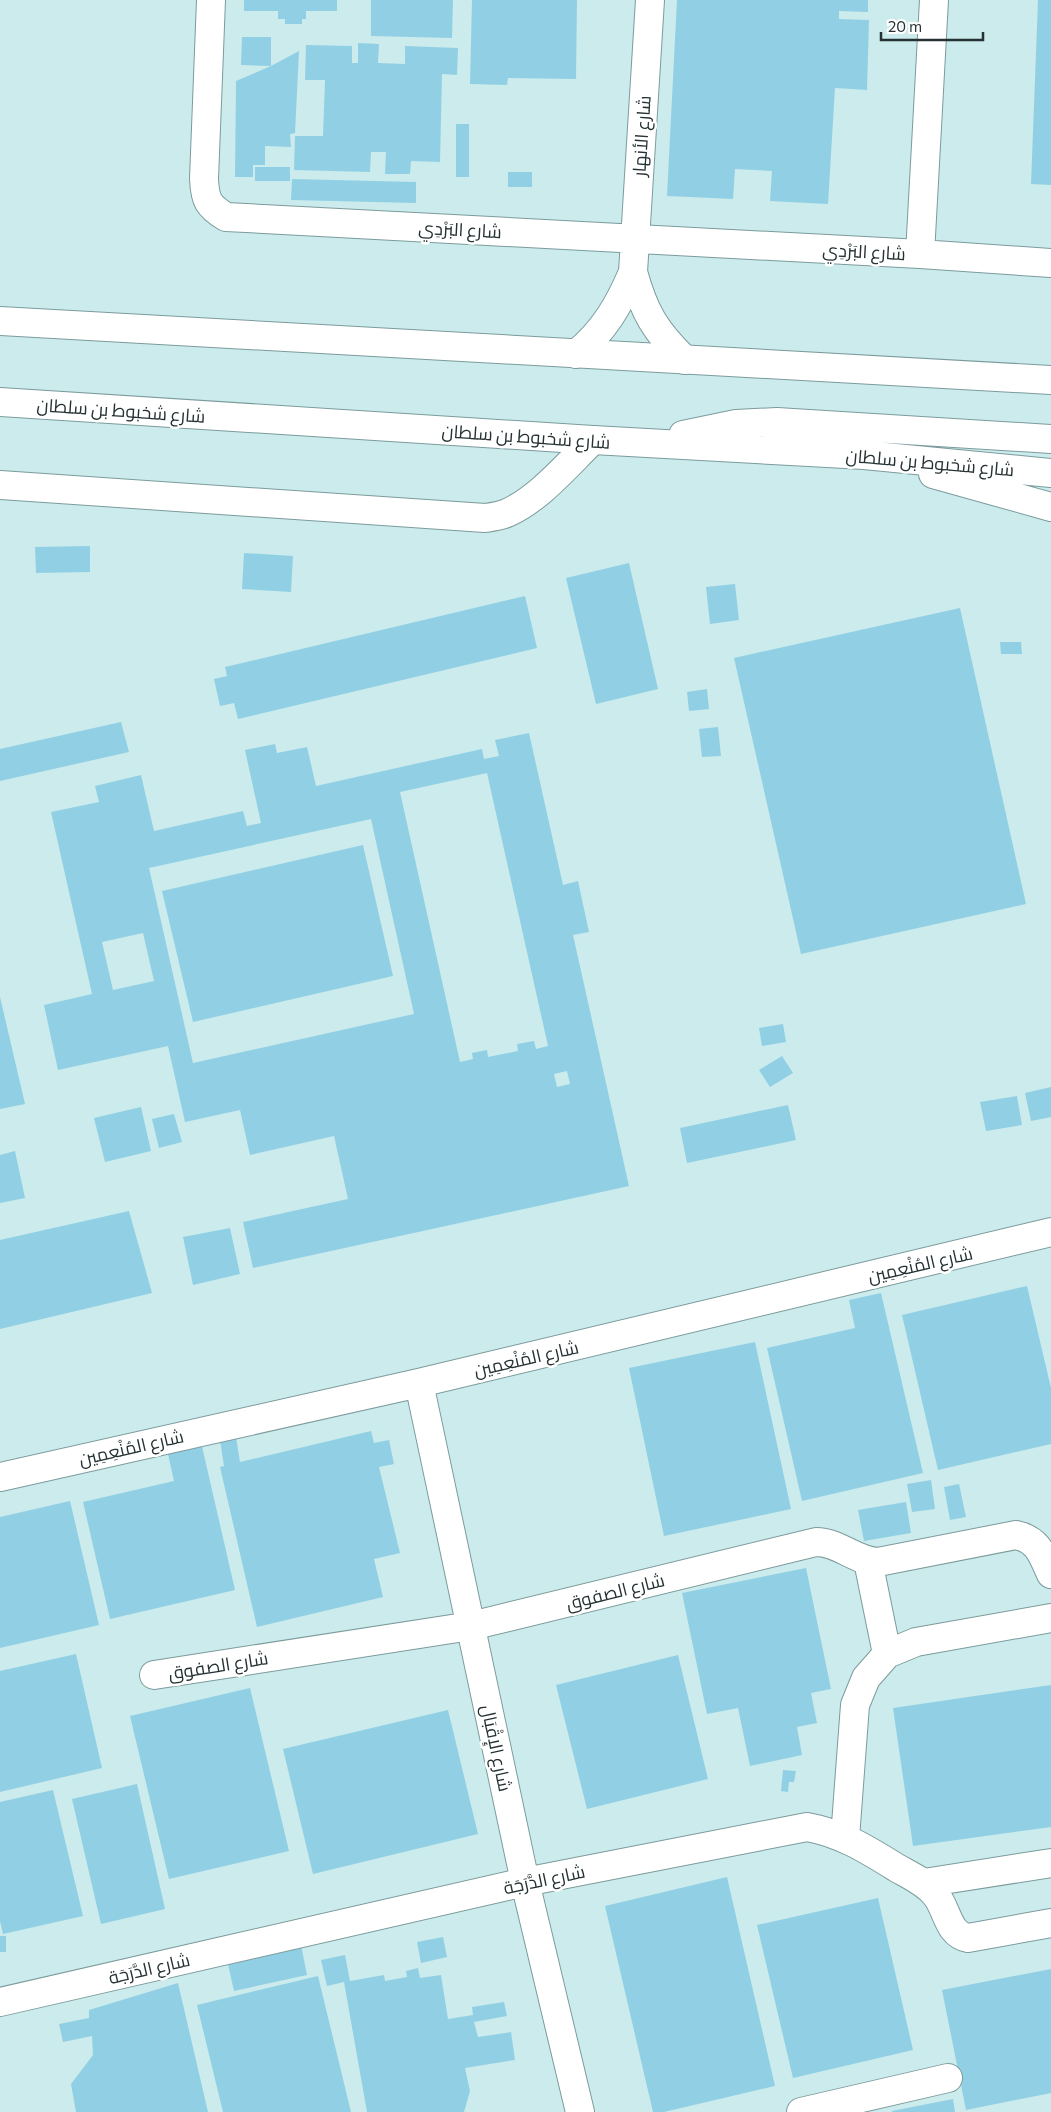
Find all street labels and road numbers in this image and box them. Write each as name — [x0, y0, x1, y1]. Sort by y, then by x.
street label: شارع الأنهار — [627, 95, 657, 179]
street label: شارع البَرْدِي — [417, 216, 502, 246]
street label: شارع البَرْدِي — [821, 238, 906, 268]
street label: شارع شخبوط بن سلطان — [36, 393, 206, 429]
street label: شارع شخبوط بن سلطان — [441, 419, 611, 455]
street label: شارع شخبوط بن سلطان — [845, 444, 1015, 482]
street label: شارع المُنْعِمِين — [865, 1241, 975, 1289]
street label: شارع المُنْعِمِين — [471, 1335, 581, 1383]
street label: شارع المُنْعِمِين — [76, 1424, 186, 1472]
street label: شارع الصفوق — [563, 1568, 667, 1616]
street label: شارع الصفوق — [166, 1646, 270, 1686]
street label: شارع الإِقْبَال — [475, 1703, 517, 1794]
street label: شارع الدَّرَجَة — [501, 1860, 587, 1900]
street label: شارع الدَّرَجَة — [106, 1948, 192, 1990]

